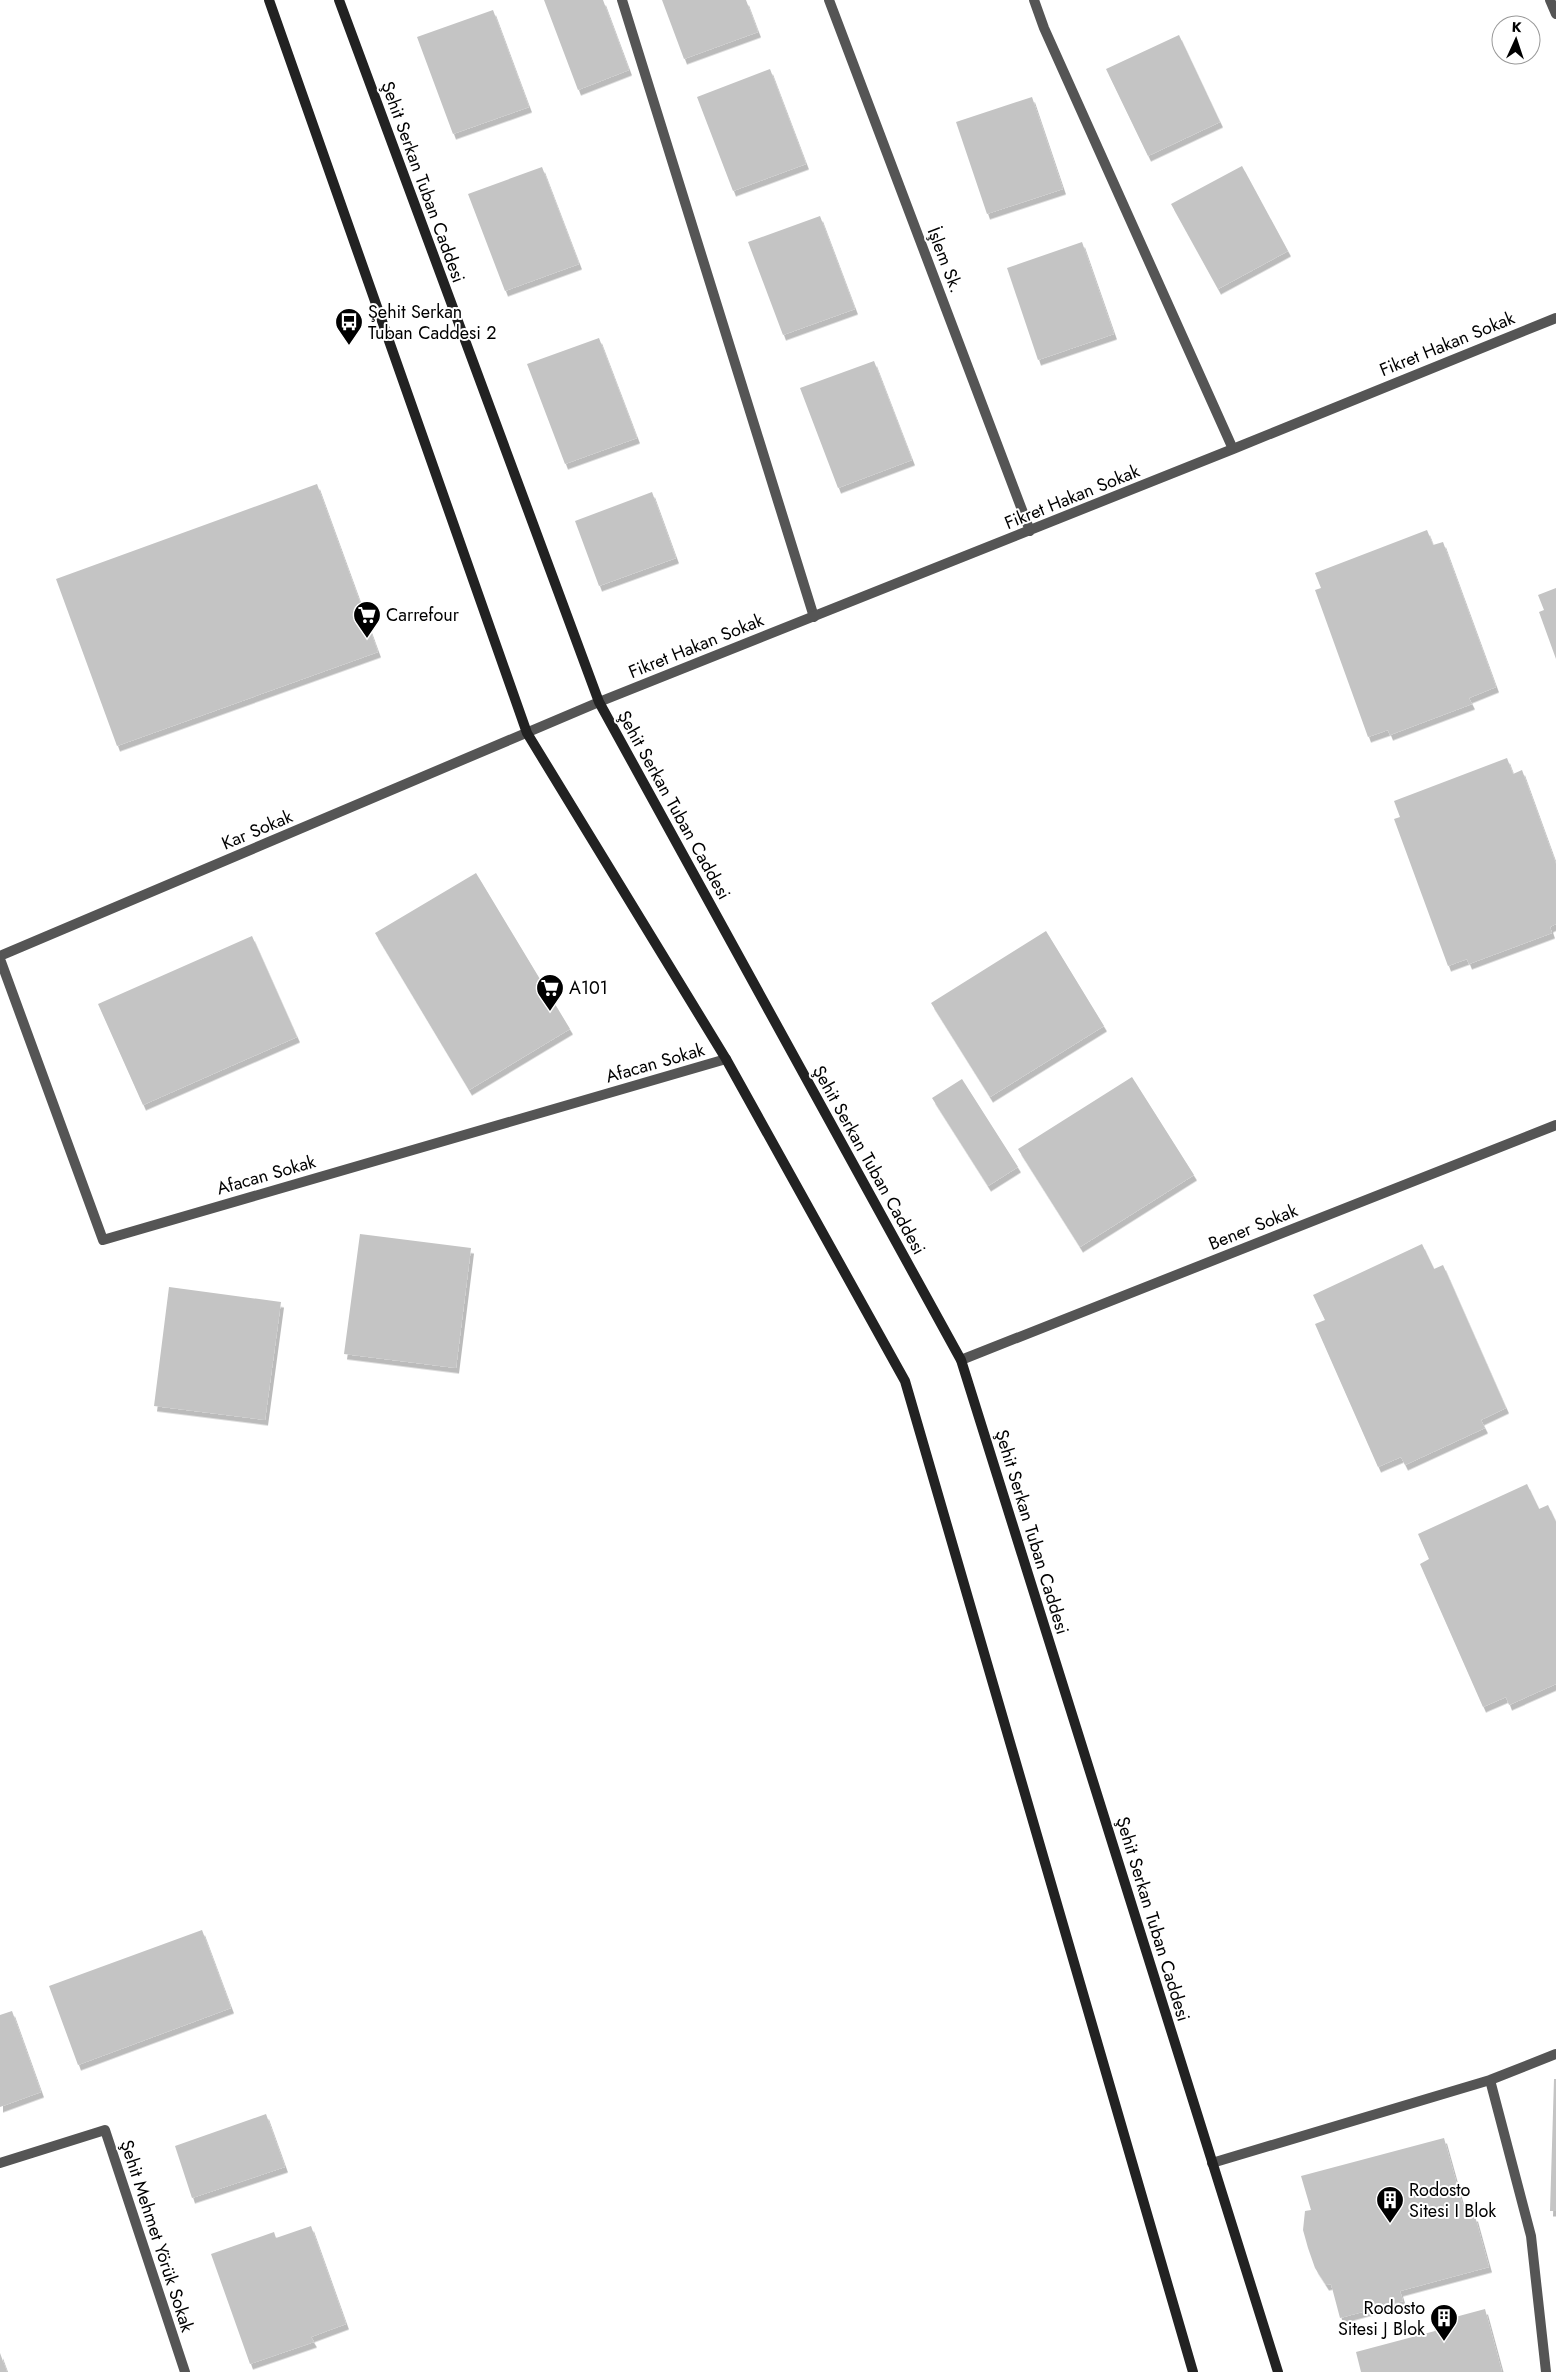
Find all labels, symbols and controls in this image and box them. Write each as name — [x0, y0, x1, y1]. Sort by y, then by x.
north arrow — [1491, 15, 1541, 65]
text: K — [1511, 17, 1522, 37]
street label: Şehit Serkan Tuban Caddesi — [374, 78, 472, 286]
street label: İşlem Sk. — [921, 223, 969, 297]
place label: Şehit Serkan Tuban Caddesi 2 — [368, 299, 497, 346]
street label: Fikret Hakan Sokak — [1376, 305, 1519, 383]
bus stop icon: Şehit Serkan Tuban Caddesi 2 — [334, 307, 364, 346]
street label: Fikret Hakan Sokak — [1001, 458, 1144, 536]
supermarket icon: Carrefour — [352, 600, 382, 639]
place label: Carrefour — [386, 602, 460, 628]
street label: Fikret Hakan Sokak — [625, 607, 768, 685]
street label: Şehit Serkan Tuban Caddesi — [611, 706, 737, 904]
street label: Kar Sokak — [218, 803, 296, 857]
supermarket icon: A101 — [535, 973, 565, 1012]
place label: A101 — [569, 975, 608, 1001]
street label: Afacan Sokak — [602, 1036, 708, 1090]
street label: Şehit Serkan Tuban Caddesi — [806, 1061, 932, 1259]
street label: Afacan Sokak — [213, 1148, 319, 1202]
street label: Bener Sokak — [1205, 1197, 1301, 1257]
street label: Şehit Serkan Tuban Caddesi — [988, 1427, 1076, 1637]
street label: Şehit Serkan Tuban Caddesi — [1109, 1814, 1197, 2024]
street label: Şehit Mehmet Yörük Sokak — [114, 2137, 200, 2335]
place label: Rodosto Sitesi I Blok — [1409, 2177, 1496, 2224]
building icon: Rodosto Sitesi I Blok — [1375, 2185, 1405, 2224]
place label: Rodosto Sitesi J Blok — [1338, 2295, 1425, 2342]
building icon: Rodosto Sitesi J Blok — [1429, 2303, 1459, 2342]

